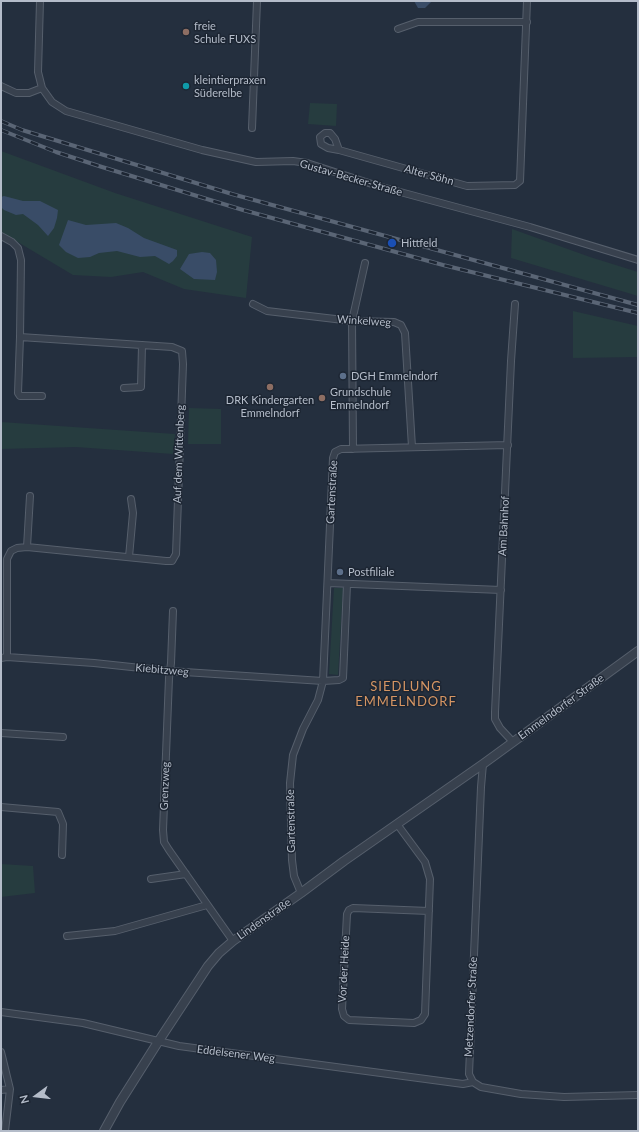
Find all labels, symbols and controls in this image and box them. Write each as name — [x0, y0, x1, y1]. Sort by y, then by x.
place label: freie Schule FUXS — [194, 19, 256, 45]
marker: freie Schule FUXS — [181, 27, 191, 37]
place label: kleintierpraxen Süderelbe — [194, 73, 266, 99]
marker: kleintierpraxen Süderelbe — [181, 81, 191, 91]
street label: Gustav-Becker-Straße — [298, 157, 404, 199]
street label: Alter Söhn — [403, 162, 455, 188]
place label: Hittfeld — [401, 236, 437, 250]
marker: Hittfeld — [386, 237, 398, 249]
street label: Winkelweg — [337, 313, 391, 329]
place label: DGH Emmelndorf — [351, 369, 438, 383]
marker: DGH Emmelndorf — [338, 371, 348, 381]
marker: DRK Kindergarten Emmelndorf — [265, 382, 275, 392]
place label: Grundschule Emmelndorf — [330, 385, 391, 411]
place label: DRK Kindergarten Emmelndorf — [226, 393, 314, 419]
marker: Grundschule Emmelndorf — [317, 393, 327, 403]
street label: Auf dem Wittenberg — [171, 404, 187, 504]
street label: Gartenstraße — [324, 460, 340, 524]
street label: Am Bahnhof — [496, 496, 512, 556]
place label: Postfiliale — [348, 565, 395, 579]
marker: Postfiliale — [335, 567, 345, 577]
street label: Kiebitzweg — [135, 661, 189, 679]
street label: Emmelndorfer Straße — [516, 671, 606, 743]
district label: SIEDLUNG EMMELNDORF — [355, 679, 457, 710]
street label: Grenzweg — [158, 761, 172, 811]
street label: Gartenstraße — [284, 789, 298, 853]
street label: Lindenstraße — [234, 896, 294, 942]
street label: Vor der Heide — [336, 935, 352, 1003]
street label: Metzendorfer Straße — [462, 956, 480, 1058]
street label: Eddelsener Weg — [196, 1043, 276, 1065]
north arrow — [16, 1076, 56, 1116]
text: N — [17, 1093, 31, 1105]

